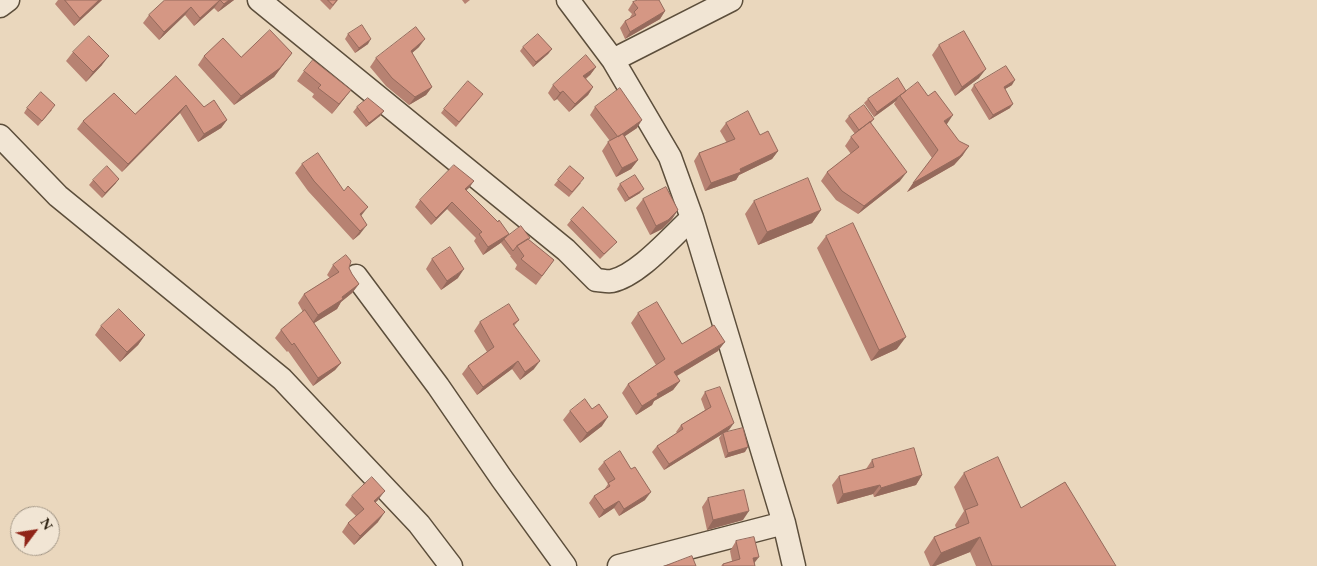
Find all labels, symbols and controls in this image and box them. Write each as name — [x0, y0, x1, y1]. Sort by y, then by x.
north arrow — [10, 506, 60, 556]
text: N — [36, 514, 58, 533]

